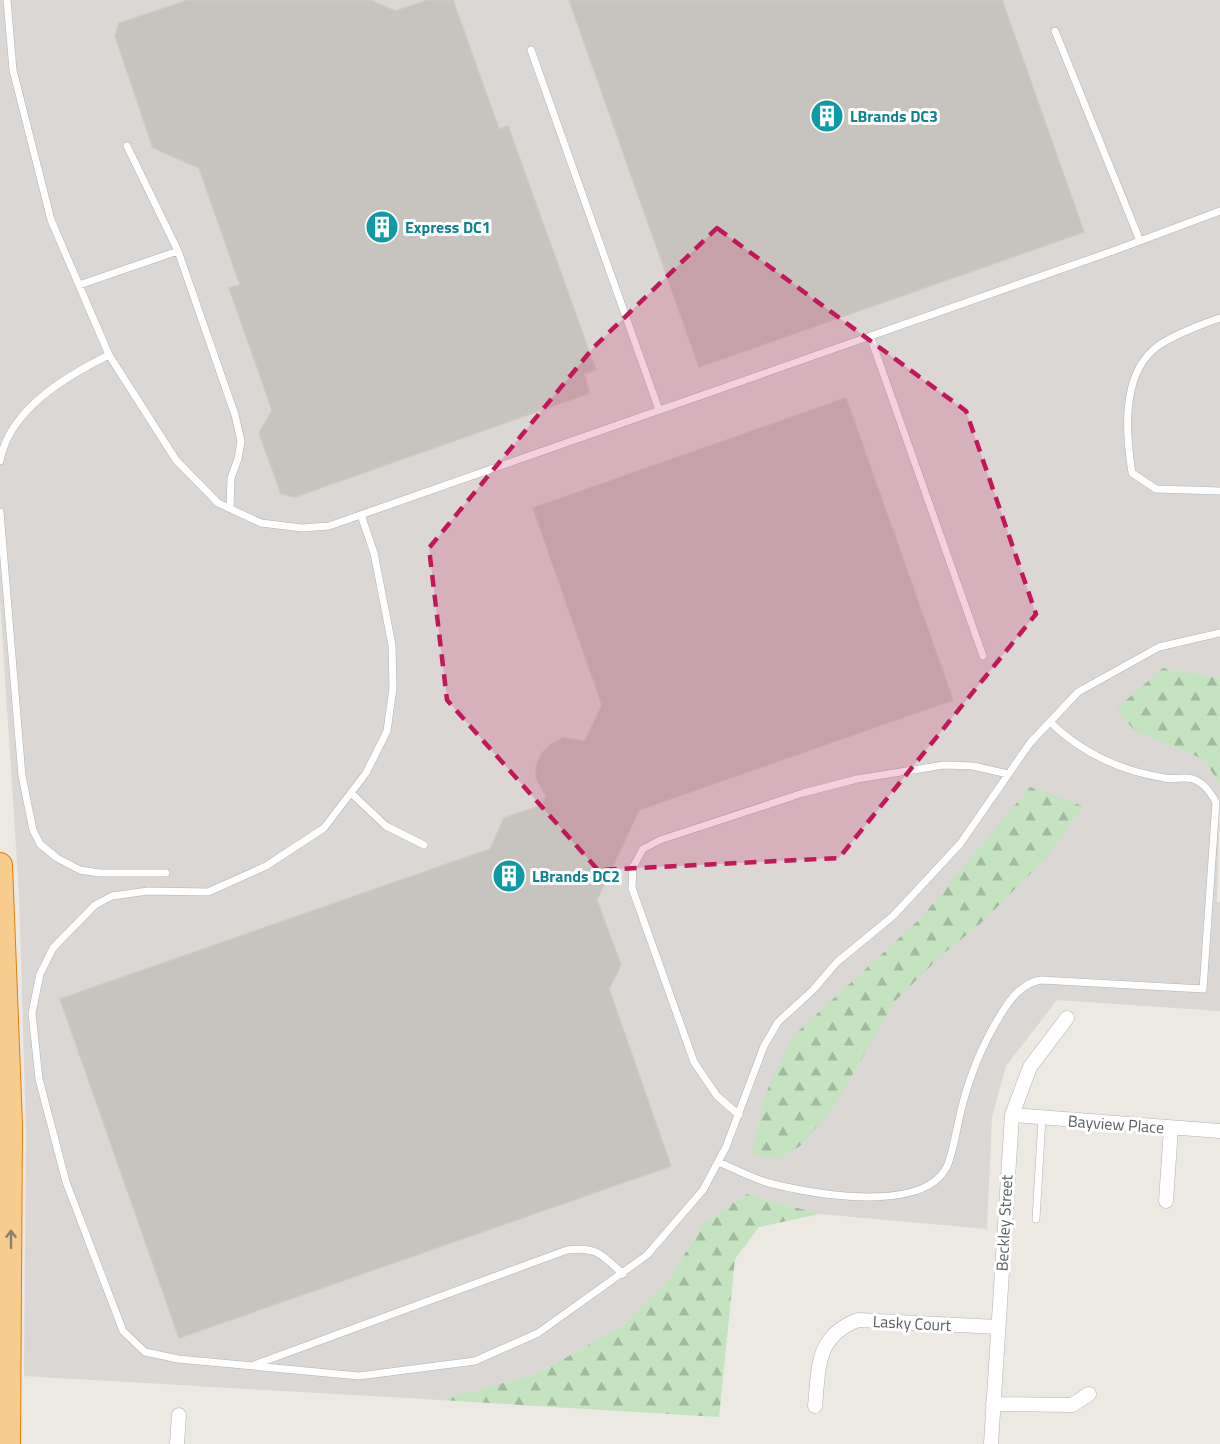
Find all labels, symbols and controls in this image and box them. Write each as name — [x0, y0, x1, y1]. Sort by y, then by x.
building icon: LBrands DC3 — [809, 98, 845, 134]
place label: LBrands DC3 — [850, 104, 938, 128]
building icon: Express DC1 — [364, 209, 400, 245]
place label: Express DC1 — [405, 215, 491, 239]
building icon: LBrands DC2 — [491, 858, 527, 894]
place label: LBrands DC2 — [532, 864, 620, 888]
street label: Bayview Place — [1067, 1109, 1165, 1139]
street label: Beckley Street — [989, 1174, 1019, 1272]
one-way arrow — [5, 1229, 17, 1249]
street label: Lasky Court — [872, 1309, 952, 1337]

